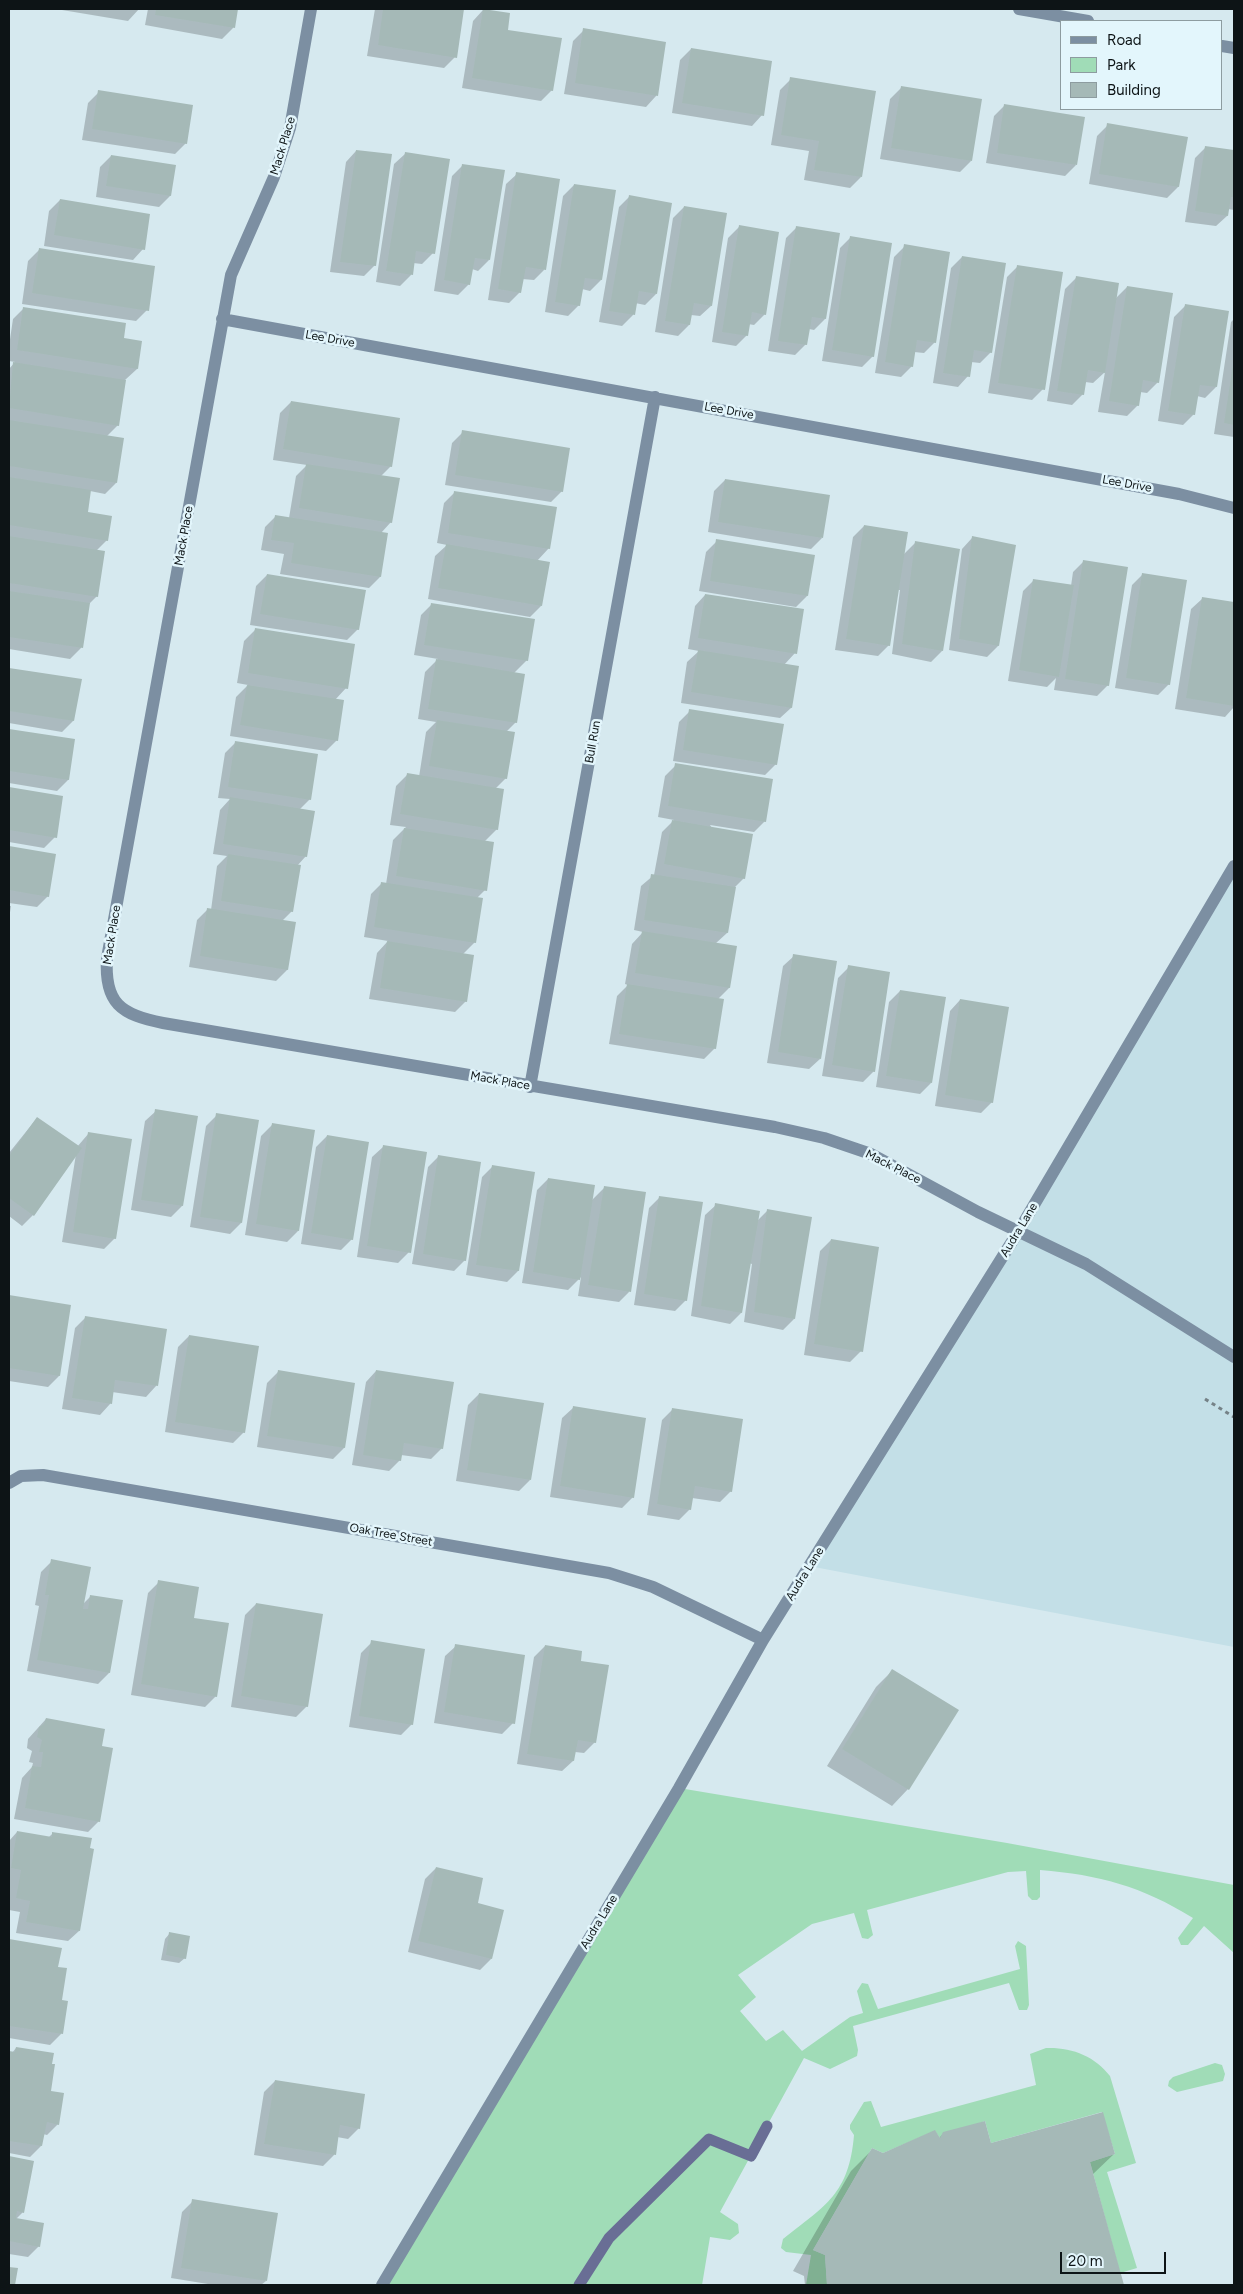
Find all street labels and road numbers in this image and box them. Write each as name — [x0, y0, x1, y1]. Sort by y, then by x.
street label: Mack Place — [267, 115, 299, 177]
street label: Lee Drive — [304, 328, 356, 350]
street label: Lee Drive — [703, 400, 755, 422]
street label: Lee Drive — [1101, 473, 1153, 495]
street label: Mack Place — [172, 505, 196, 567]
street label: Bull Run — [582, 719, 604, 765]
street label: Mack Place — [100, 904, 124, 966]
street label: Mack Place — [469, 1069, 531, 1093]
street label: Mack Place — [863, 1147, 923, 1187]
street label: Audra Lane — [997, 1200, 1041, 1260]
street label: Oak Tree Street — [348, 1521, 434, 1549]
street label: Audra Lane — [783, 1544, 827, 1604]
street label: Audra Lane — [577, 1892, 621, 1952]

